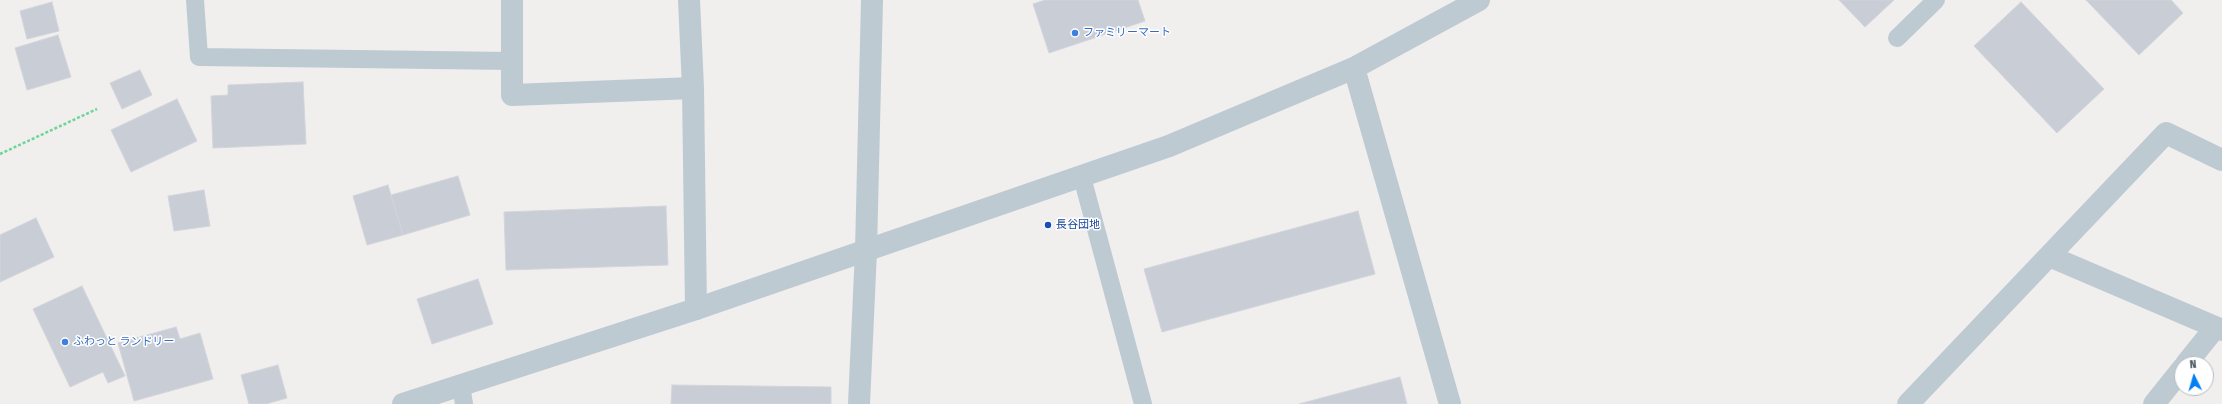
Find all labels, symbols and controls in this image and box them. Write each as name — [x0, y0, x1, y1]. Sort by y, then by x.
place label: ファミリーマート — [1083, 26, 1171, 40]
marker: ファミリーマート — [1070, 28, 1080, 38]
place label: 長谷団地 — [1056, 218, 1100, 232]
marker: 長谷団地 — [1043, 220, 1053, 230]
place label: ふわっと ランドリー — [73, 335, 175, 349]
marker: ふわっと ランドリー — [60, 337, 70, 347]
north arrow — [2174, 356, 2214, 396]
text: N — [2189, 358, 2197, 371]

